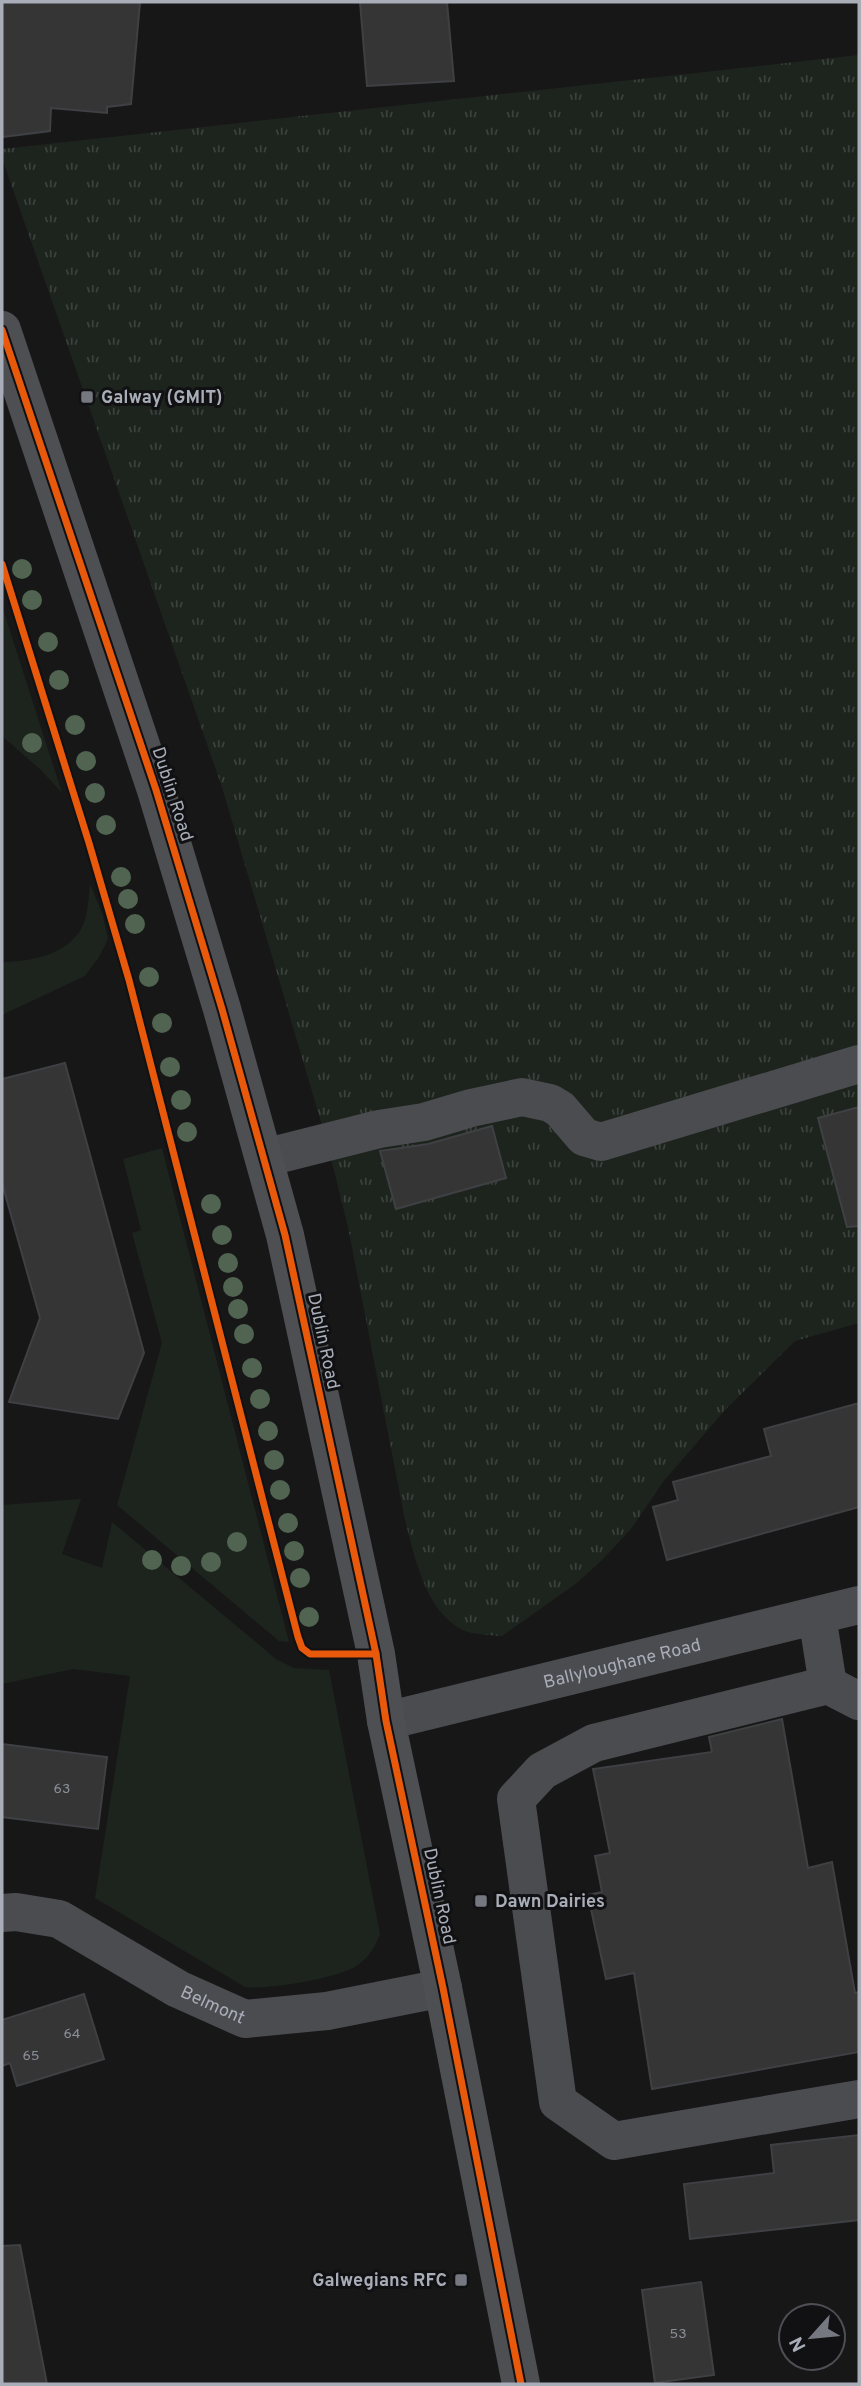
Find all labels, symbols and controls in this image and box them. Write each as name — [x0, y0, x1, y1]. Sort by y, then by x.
place label: Galway (GMIT) — [101, 387, 223, 410]
marker: Galway (GMIT) — [79, 389, 95, 405]
street label: Dublin Road — [146, 744, 198, 845]
street label: Dublin Road — [301, 1291, 344, 1392]
street label: Ballyloughane Road — [541, 1634, 703, 1695]
house number: 63 — [54, 1781, 70, 1798]
street label: Dublin Road — [417, 1846, 460, 1947]
place label: Dawn Dairies — [495, 1891, 605, 1914]
marker: Dawn Dairies — [473, 1893, 489, 1909]
street label: Belmont — [176, 1982, 248, 2031]
house number: 64 — [63, 2026, 81, 2043]
house number: 65 — [22, 2048, 40, 2065]
place label: Galwegians RFC — [312, 2270, 447, 2293]
marker: Galwegians RFC — [453, 2272, 469, 2288]
north arrow — [777, 2302, 847, 2372]
house number: 53 — [669, 2326, 687, 2343]
text: N — [785, 2332, 812, 2355]

